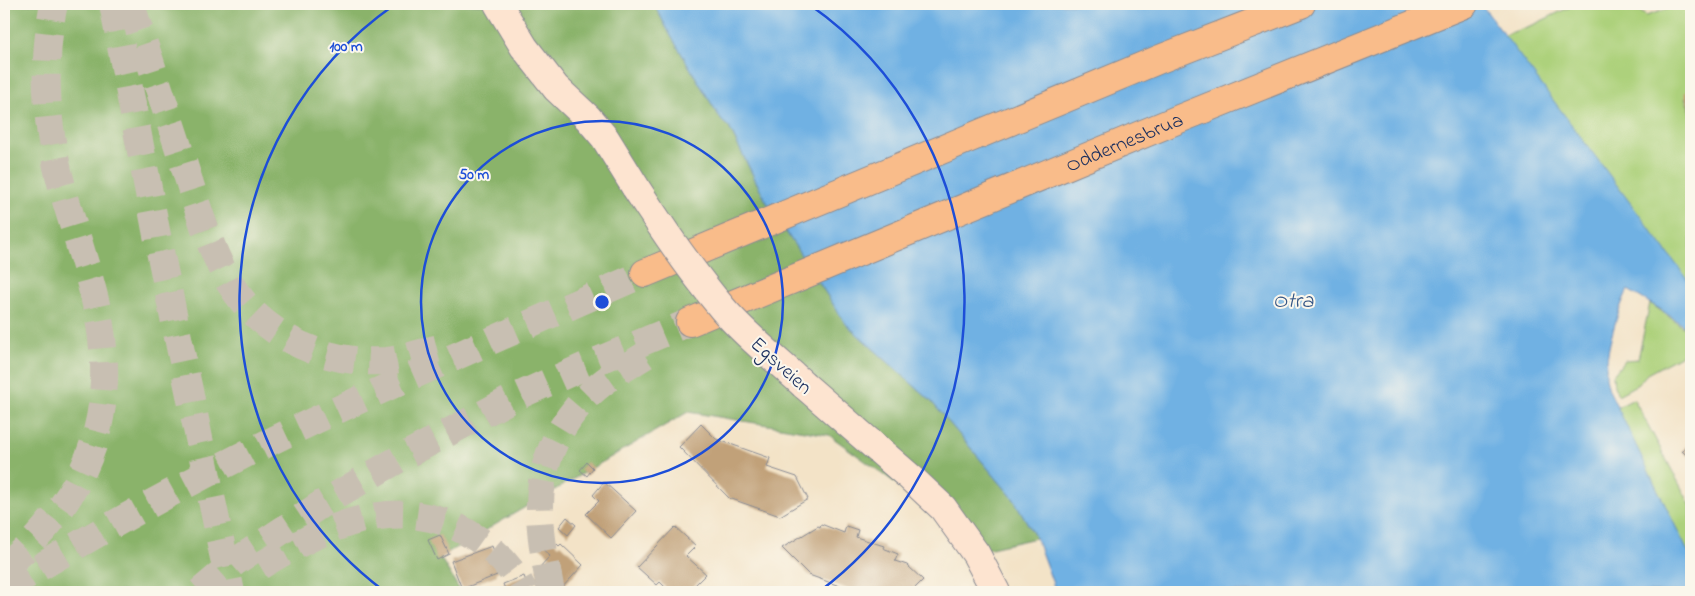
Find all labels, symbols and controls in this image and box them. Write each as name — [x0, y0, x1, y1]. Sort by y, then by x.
text: 100 m — [329, 36, 363, 58]
street label: Oddernesbrua — [1061, 106, 1188, 181]
text: 50 m — [459, 164, 490, 186]
water label: Otra — [1273, 286, 1314, 318]
centre of rings — [593, 293, 611, 311]
street label: Egsveien — [742, 330, 818, 404]

